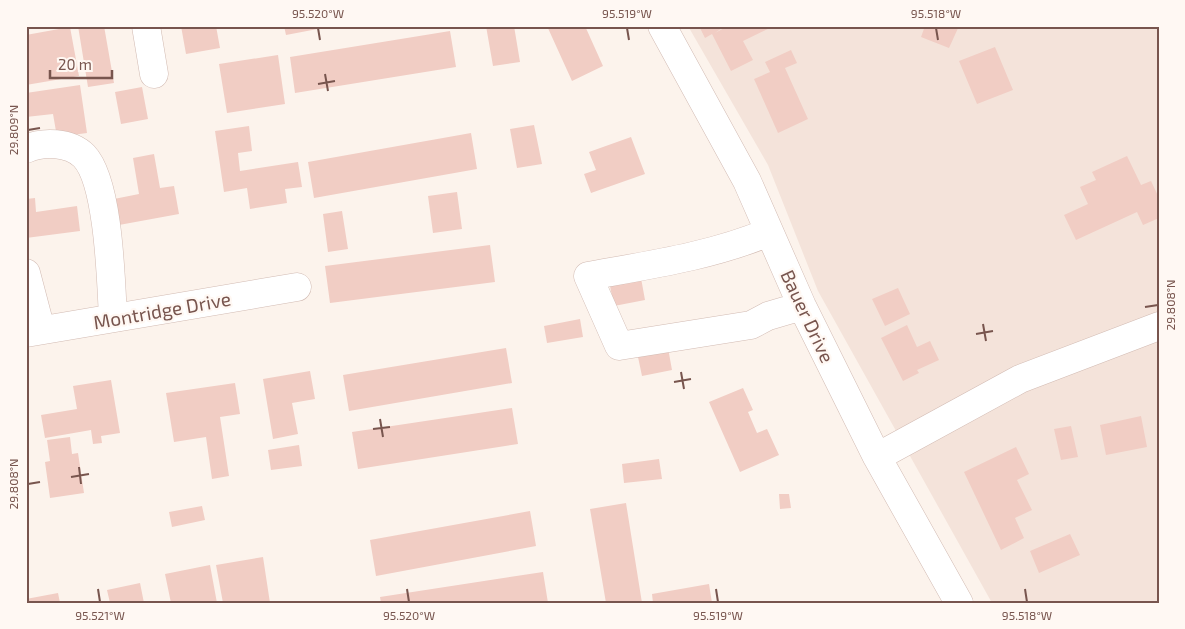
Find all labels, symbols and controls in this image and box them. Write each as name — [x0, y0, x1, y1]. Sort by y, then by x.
text: 95.520°W — [292, 6, 344, 20]
text: 95.519°W — [602, 6, 652, 20]
text: 95.518°W — [911, 6, 961, 20]
scale bar — [50, 48, 112, 80]
text: 20 m — [58, 55, 92, 73]
text: 29.809°N — [6, 105, 20, 155]
street label: Bauer Drive — [776, 266, 840, 366]
text: 29.808°N — [1163, 280, 1177, 330]
street label: Montridge Drive — [92, 287, 232, 333]
text: 29.808°N — [6, 459, 20, 509]
text: 95.521°W — [75, 608, 125, 622]
text: 95.520°W — [383, 608, 435, 622]
text: 95.519°W — [693, 608, 743, 622]
text: 95.518°W — [1002, 608, 1052, 622]

